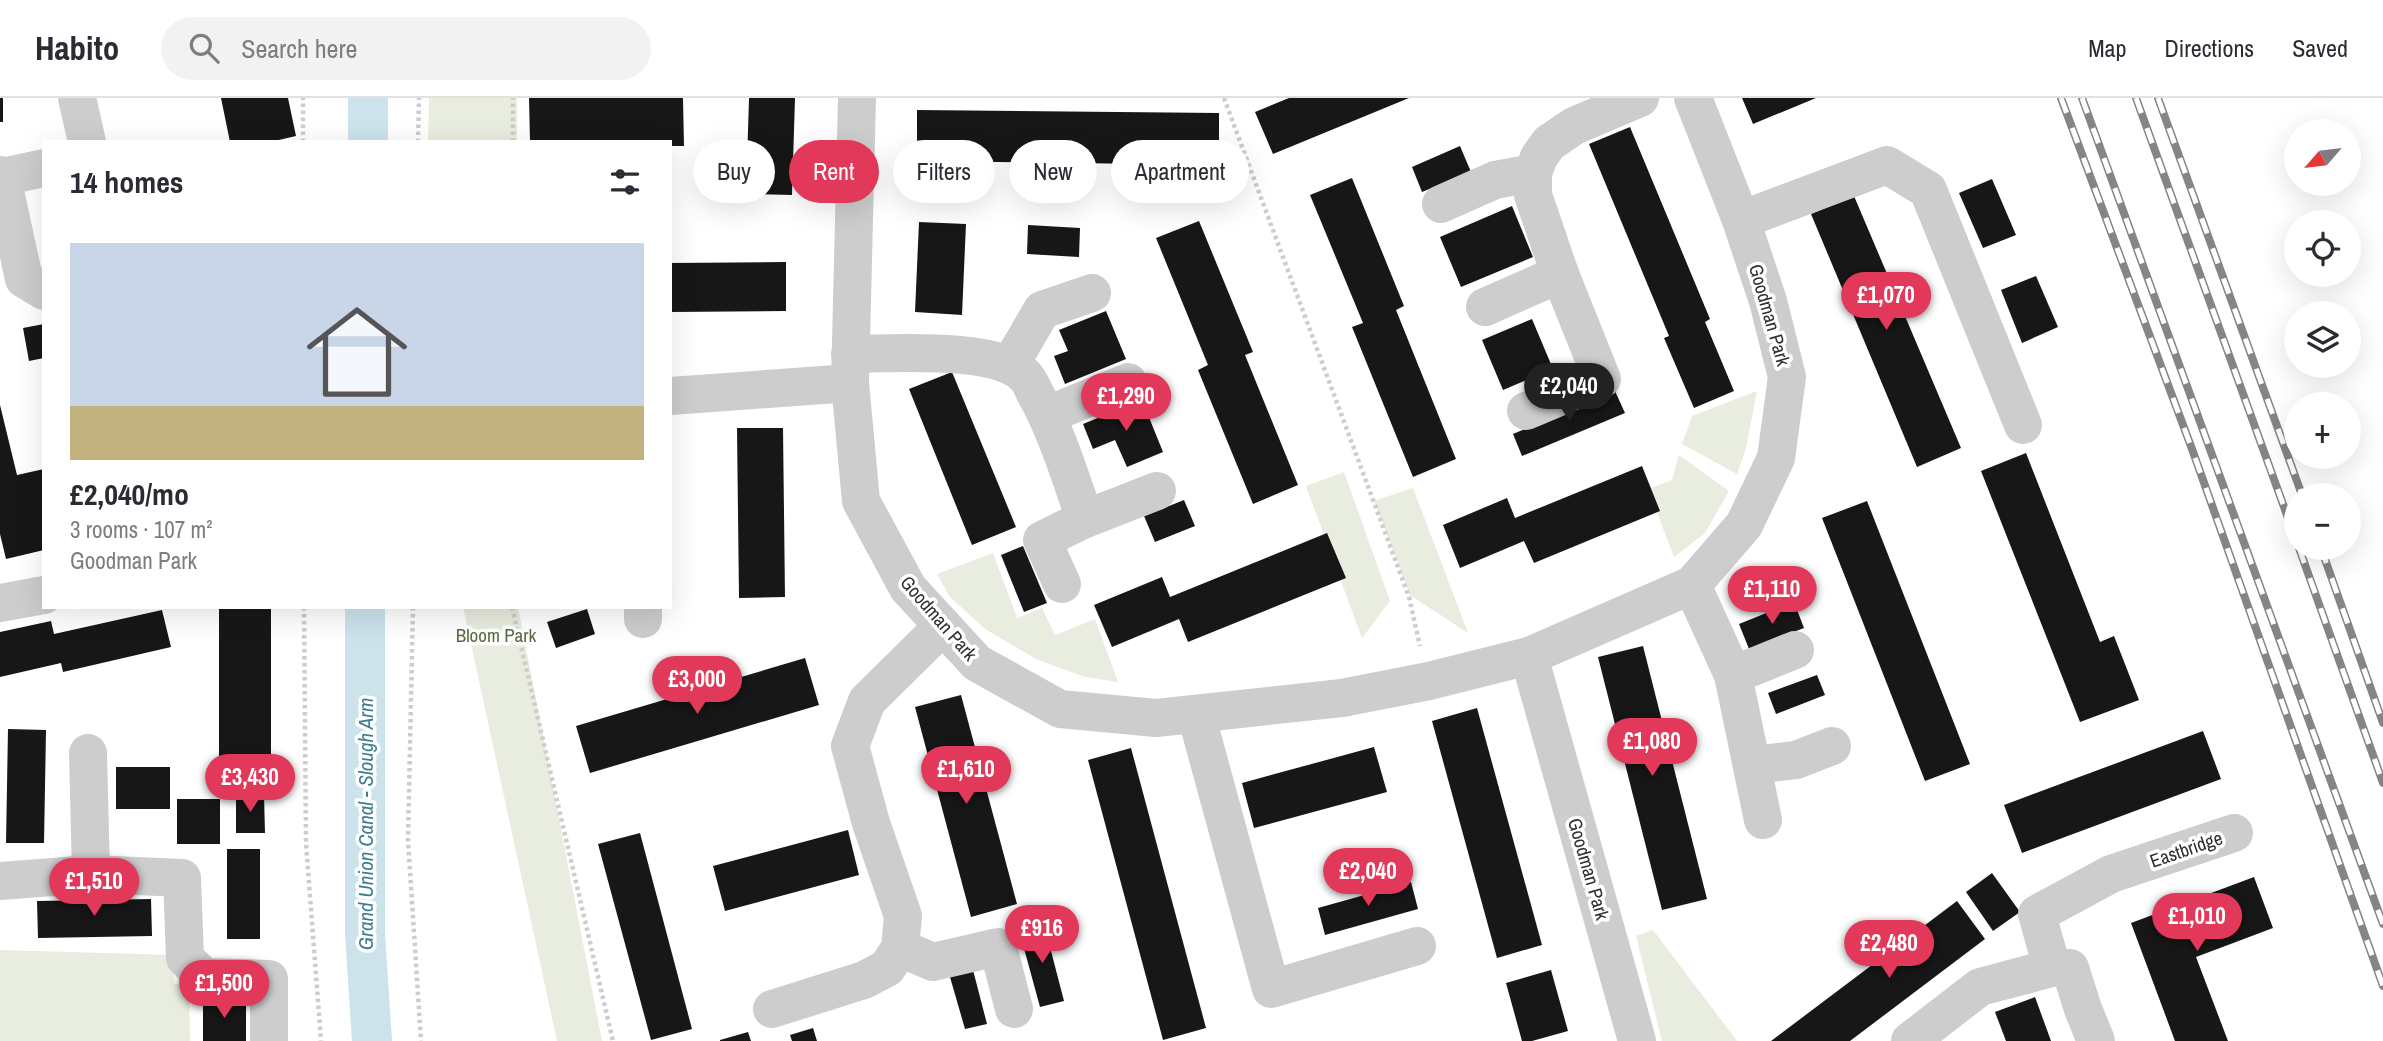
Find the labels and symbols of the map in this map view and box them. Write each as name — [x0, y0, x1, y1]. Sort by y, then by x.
north arrow — [2284, 119, 2361, 196]
street label: Goodman Park — [1743, 261, 1797, 369]
pin: £1,070 — [1829, 272, 1943, 332]
pin: £2,040 — [1512, 364, 1626, 423]
pin: £1,290 — [1069, 374, 1183, 433]
pin: £1,110 — [1715, 566, 1829, 626]
street label: Goodman Park — [895, 570, 983, 666]
park label: Bloom Park — [456, 622, 536, 648]
pin: £3,000 — [640, 656, 754, 716]
water label: Grand Union Canal - Slough Arm — [351, 698, 380, 950]
pin: £1,080 — [1595, 718, 1709, 778]
pin: £1,610 — [909, 746, 1023, 806]
pin: £3,430 — [193, 754, 307, 814]
street label: Goodman Park — [1562, 815, 1616, 923]
street label: Eastbridge — [2146, 824, 2226, 874]
pin: £2,040 — [1311, 848, 1425, 908]
pin: £1,510 — [37, 858, 151, 918]
pin: £1,010 — [2140, 894, 2254, 953]
pin: £916 — [1001, 906, 1083, 965]
pin: £2,480 — [1832, 920, 1946, 980]
pin: £1,500 — [167, 960, 281, 1020]

